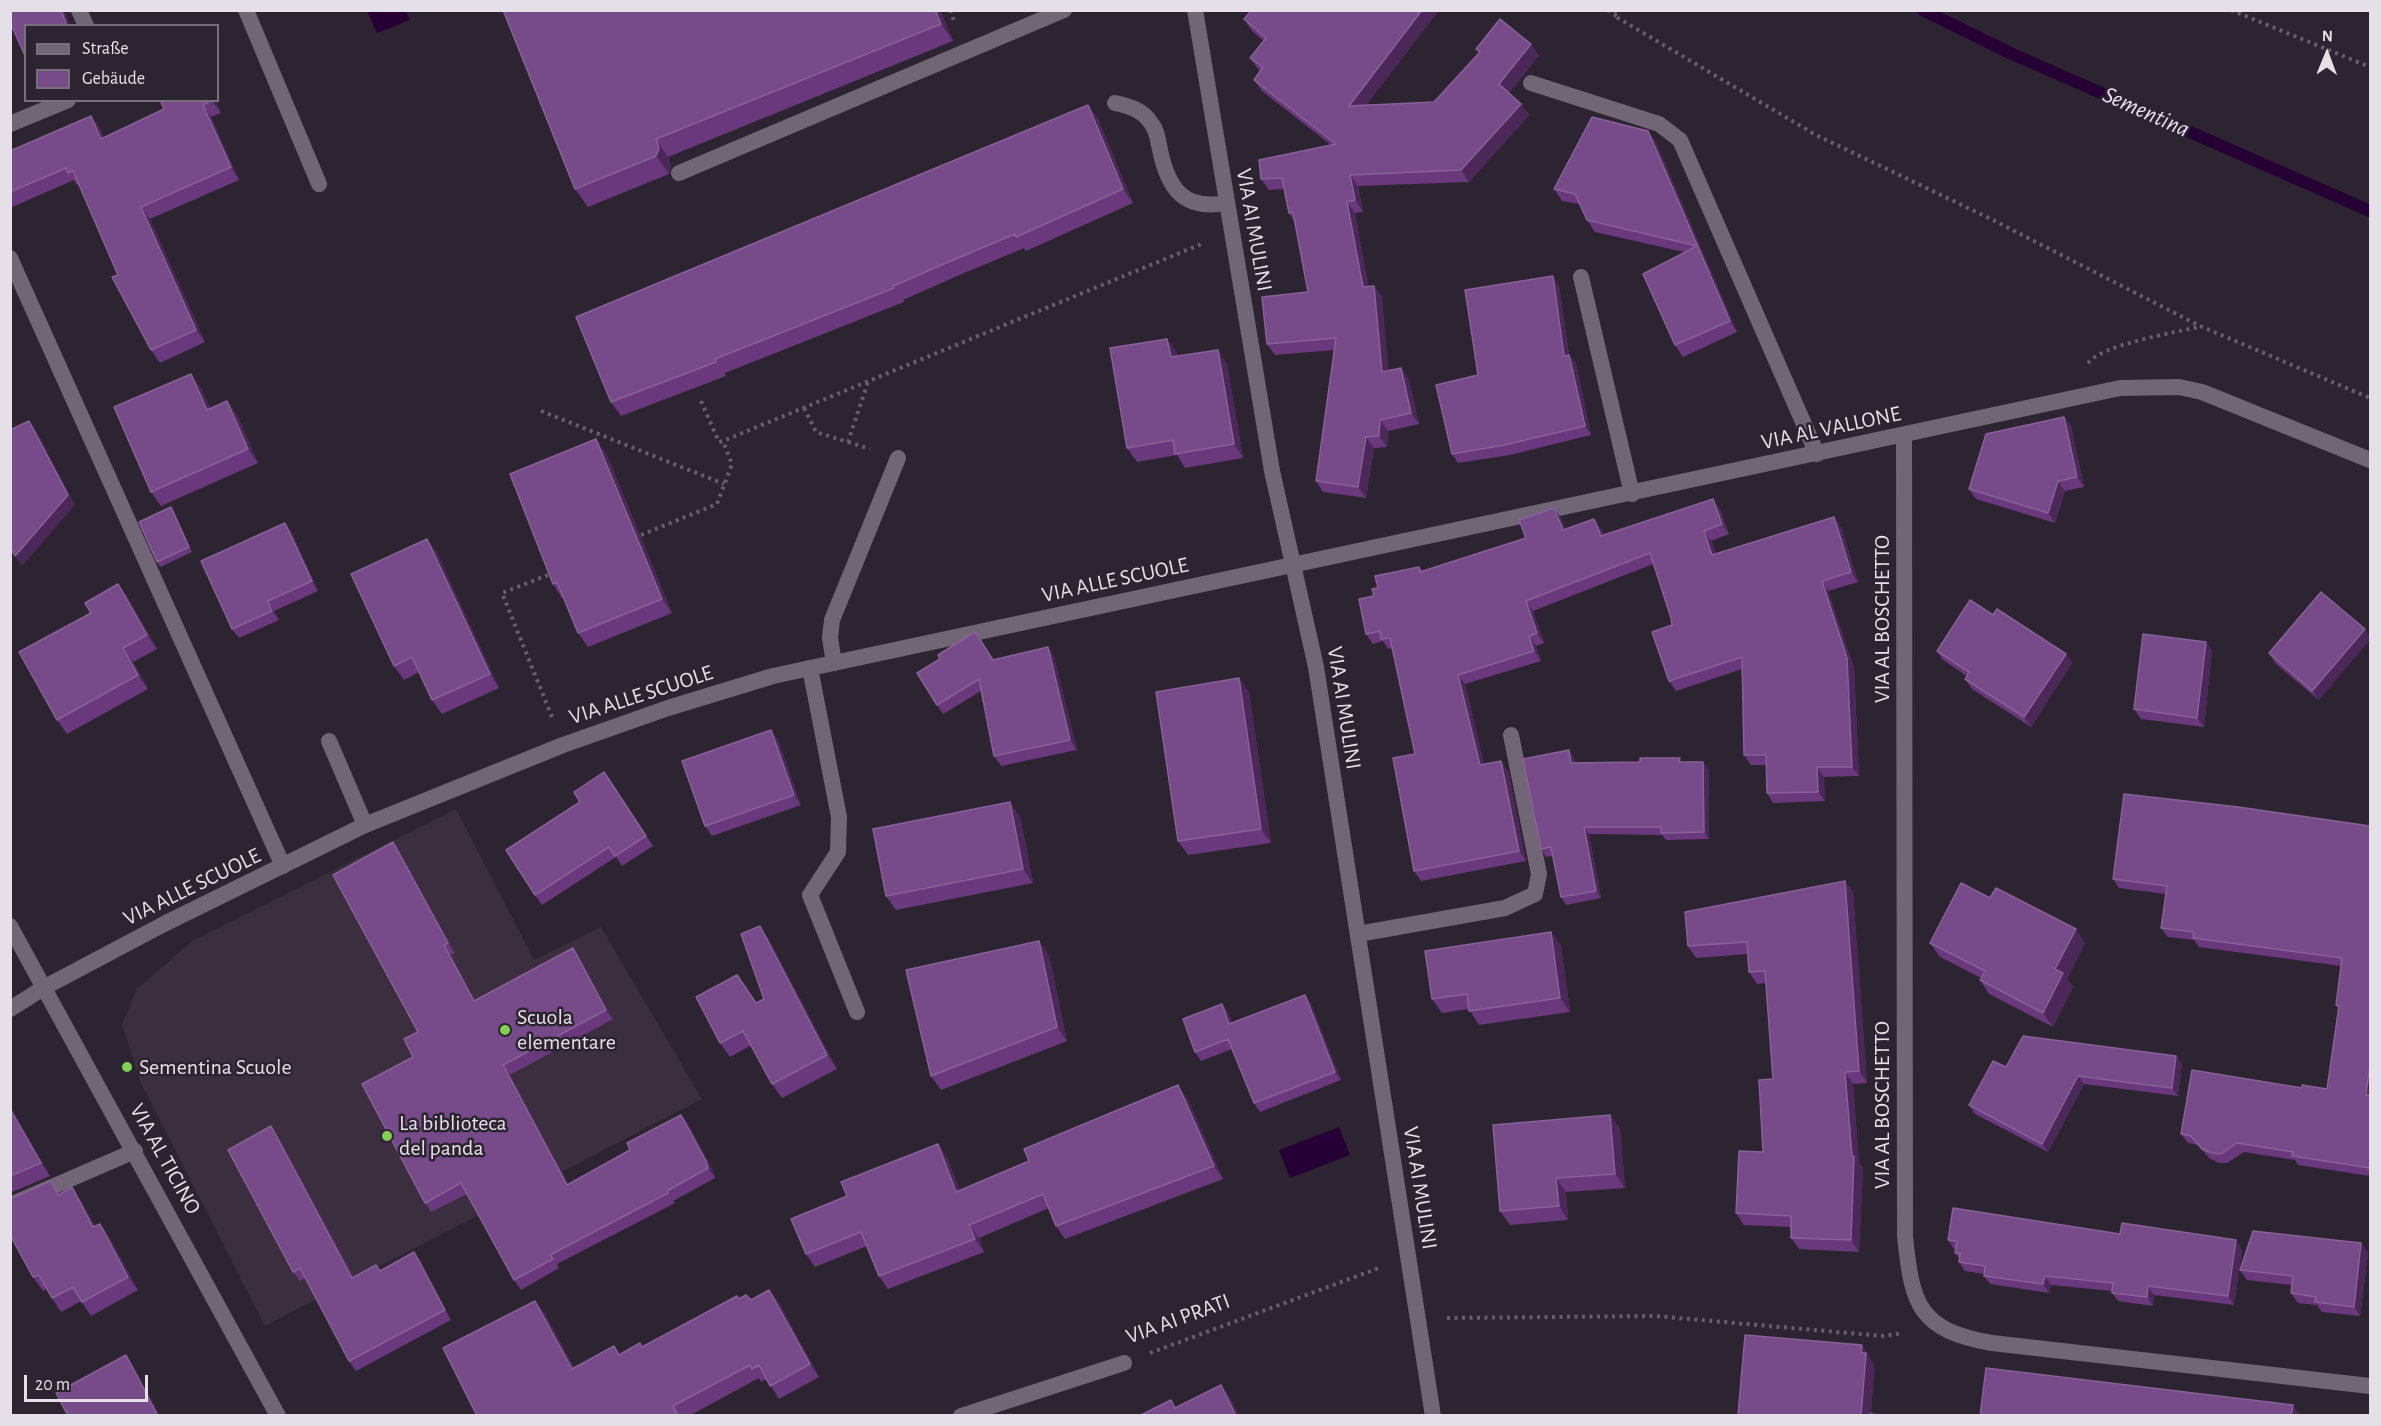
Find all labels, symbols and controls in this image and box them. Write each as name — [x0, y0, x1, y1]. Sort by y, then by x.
legend — [24, 24, 219, 102]
north arrow — [2297, 24, 2357, 84]
text: N — [2322, 28, 2333, 44]
text: Straße — [82, 40, 128, 58]
text: Gebäude — [82, 70, 145, 88]
water label: Sementina — [2098, 80, 2194, 144]
street label: VIA AI MULINI — [1230, 167, 1278, 293]
street label: VIA AL VALLONE — [1759, 400, 1903, 456]
street label: VIA AL BOSCHETTO — [1869, 535, 1895, 703]
street label: VIA ALLE SCUOLE — [1039, 552, 1191, 608]
street label: VIA AI MULINI — [1321, 645, 1367, 771]
street label: VIA ALLE SCUOLE — [566, 659, 716, 731]
street label: VIA ALLE SCUOLE — [119, 842, 265, 932]
place label: Scuola elementare — [517, 1004, 616, 1056]
street label: VIA AL BOSCHETTO — [1869, 1021, 1895, 1189]
marker: Scuola elementare — [498, 1023, 512, 1037]
place label: Sementina Scuole — [139, 1054, 292, 1080]
marker: Sementina Scuole — [120, 1060, 134, 1074]
street label: VIA AL TICINO — [124, 1099, 206, 1219]
place label: La biblioteca del panda — [399, 1110, 507, 1162]
street label: VIA AI MULINI — [1397, 1125, 1443, 1251]
marker: La biblioteca del panda — [380, 1129, 394, 1143]
street label: VIA AI PRATI — [1122, 1288, 1234, 1350]
scale bar — [27, 1363, 152, 1401]
text: 20 m — [35, 1376, 70, 1394]

